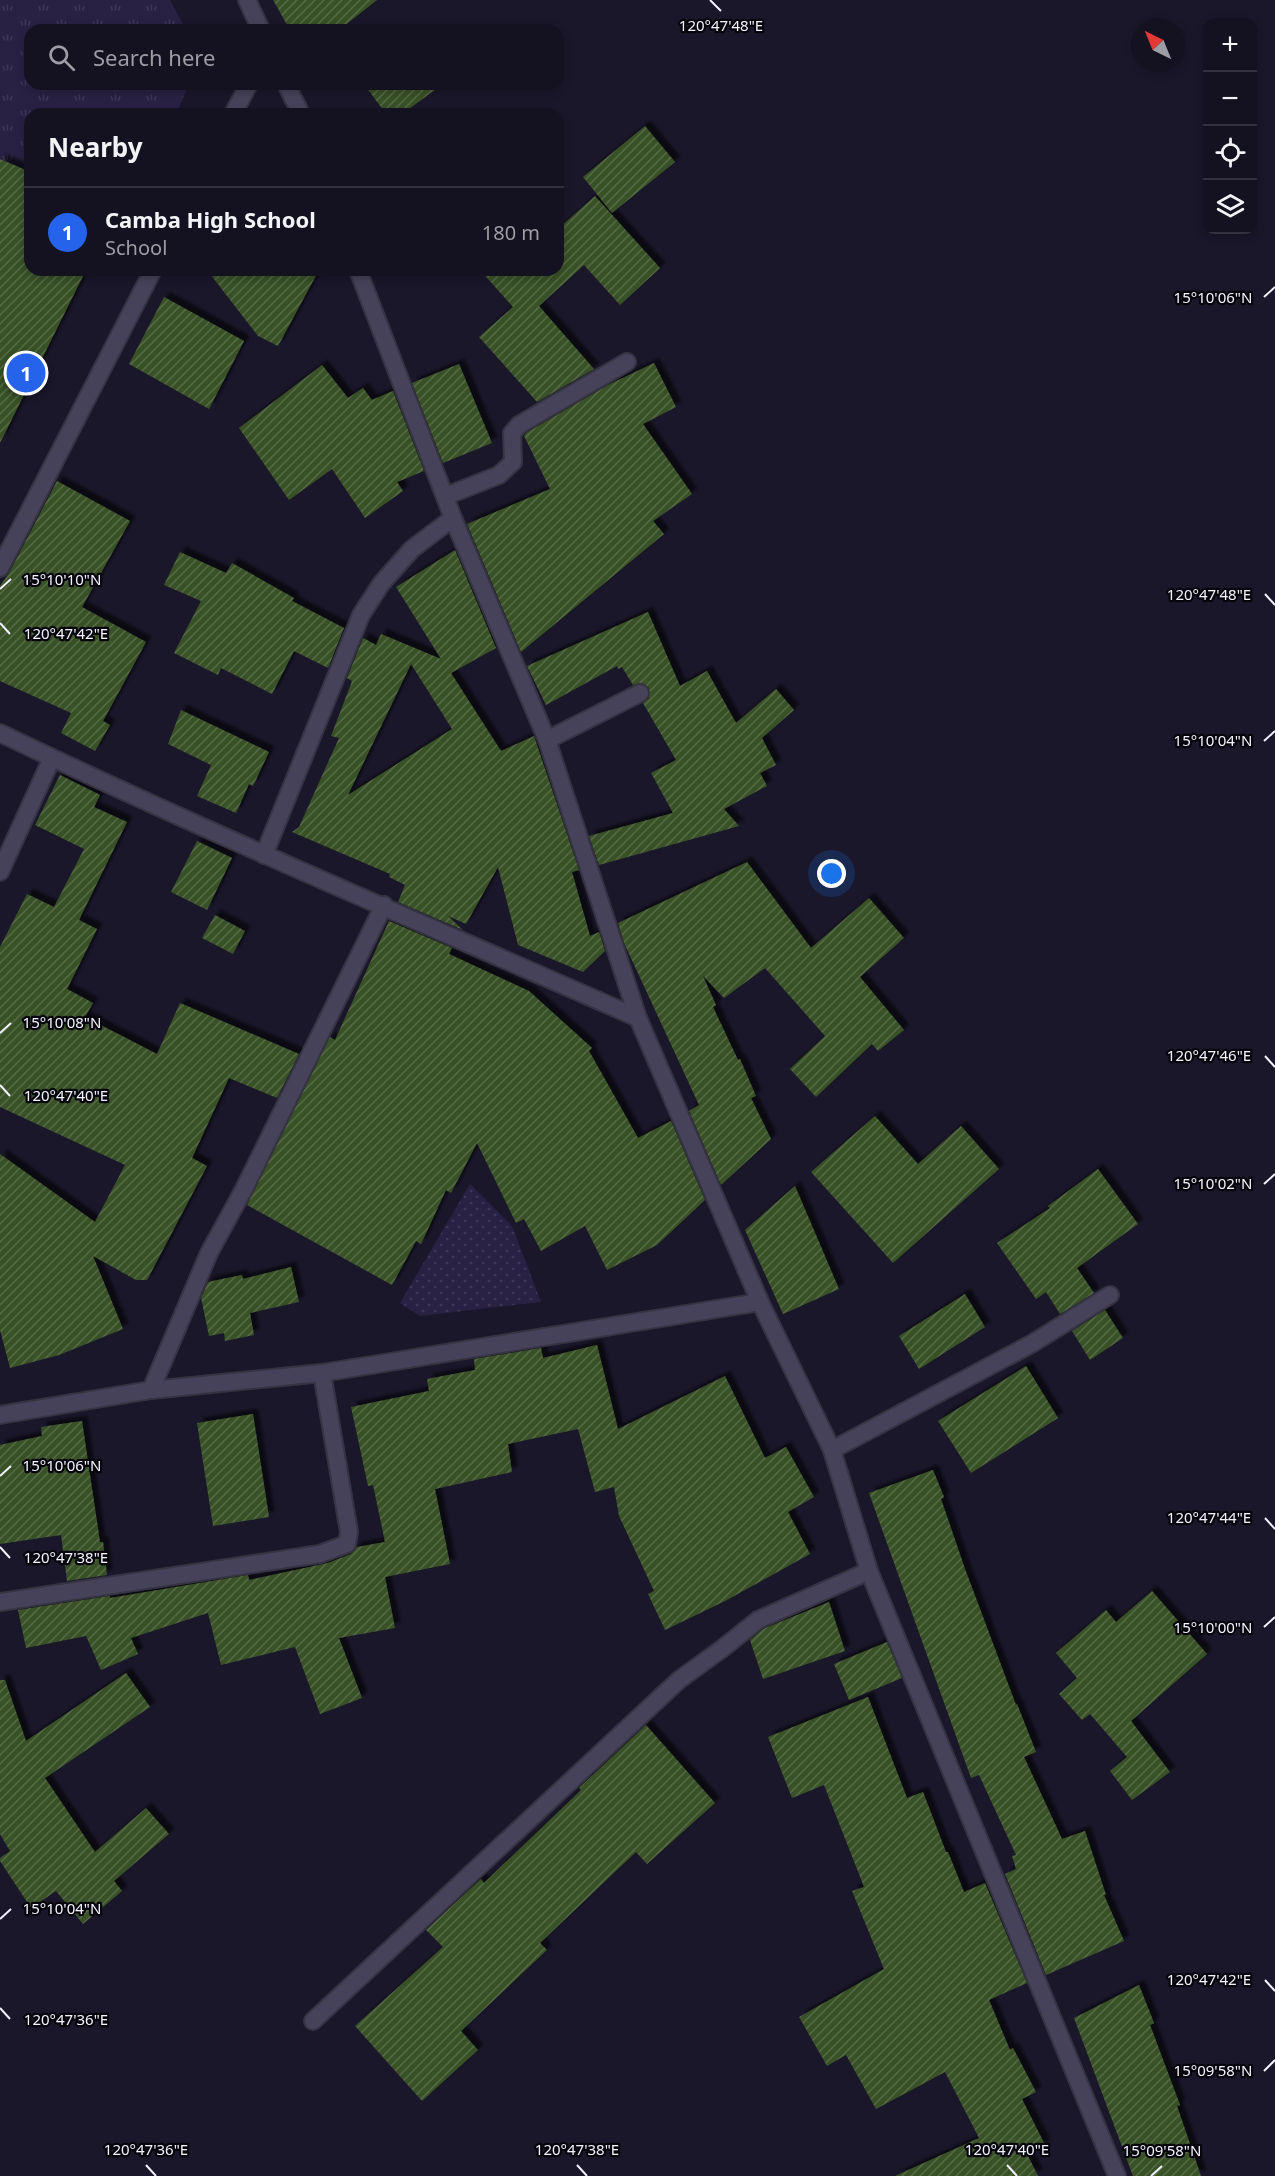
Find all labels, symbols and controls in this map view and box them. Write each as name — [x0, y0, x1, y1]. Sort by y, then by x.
text: 120°47'48"E — [679, 15, 763, 35]
north arrow — [1131, 18, 1185, 72]
map controls — [1203, 18, 1257, 234]
button: + — [1203, 18, 1257, 72]
search box — [24, 24, 564, 90]
icon: search — [45, 41, 78, 74]
text: Search here — [93, 42, 215, 72]
button: − — [1203, 72, 1257, 126]
button: locate — [1203, 126, 1257, 180]
text: Nearby — [48, 129, 143, 165]
button: layers — [1203, 180, 1257, 234]
text: Camba High School — [105, 204, 316, 234]
text: 1 — [62, 219, 73, 246]
text: 180 m — [482, 219, 540, 246]
text: School — [105, 234, 167, 261]
text: 15°10'06"N — [1174, 287, 1252, 307]
pin: 1 — [6, 350, 46, 395]
text: 15°10'10"N — [23, 569, 101, 589]
text: 120°47'48"E — [1167, 584, 1251, 604]
text: 120°47'42"E — [24, 623, 108, 643]
text: 15°10'04"N — [1174, 730, 1252, 750]
your location — [817, 859, 846, 888]
text: 15°10'08"N — [23, 1012, 101, 1032]
text: 120°47'46"E — [1167, 1045, 1251, 1065]
text: 120°47'40"E — [24, 1085, 108, 1105]
text: 15°10'02"N — [1174, 1173, 1252, 1193]
text: 15°10'06"N — [23, 1455, 101, 1475]
text: 120°47'44"E — [1167, 1507, 1251, 1527]
text: 120°47'38"E — [24, 1547, 108, 1567]
text: 15°10'00"N — [1174, 1617, 1252, 1637]
text: 15°10'04"N — [23, 1898, 101, 1918]
text: 120°47'42"E — [1167, 1969, 1251, 1989]
text: 120°47'36"E — [24, 2009, 108, 2029]
text: 15°09'58"N — [1174, 2060, 1252, 2080]
text: 120°47'36"E — [104, 2139, 188, 2159]
text: 120°47'38"E — [535, 2139, 619, 2159]
text: 120°47'40"E — [965, 2139, 1049, 2159]
text: 15°09'58"N — [1123, 2140, 1201, 2160]

